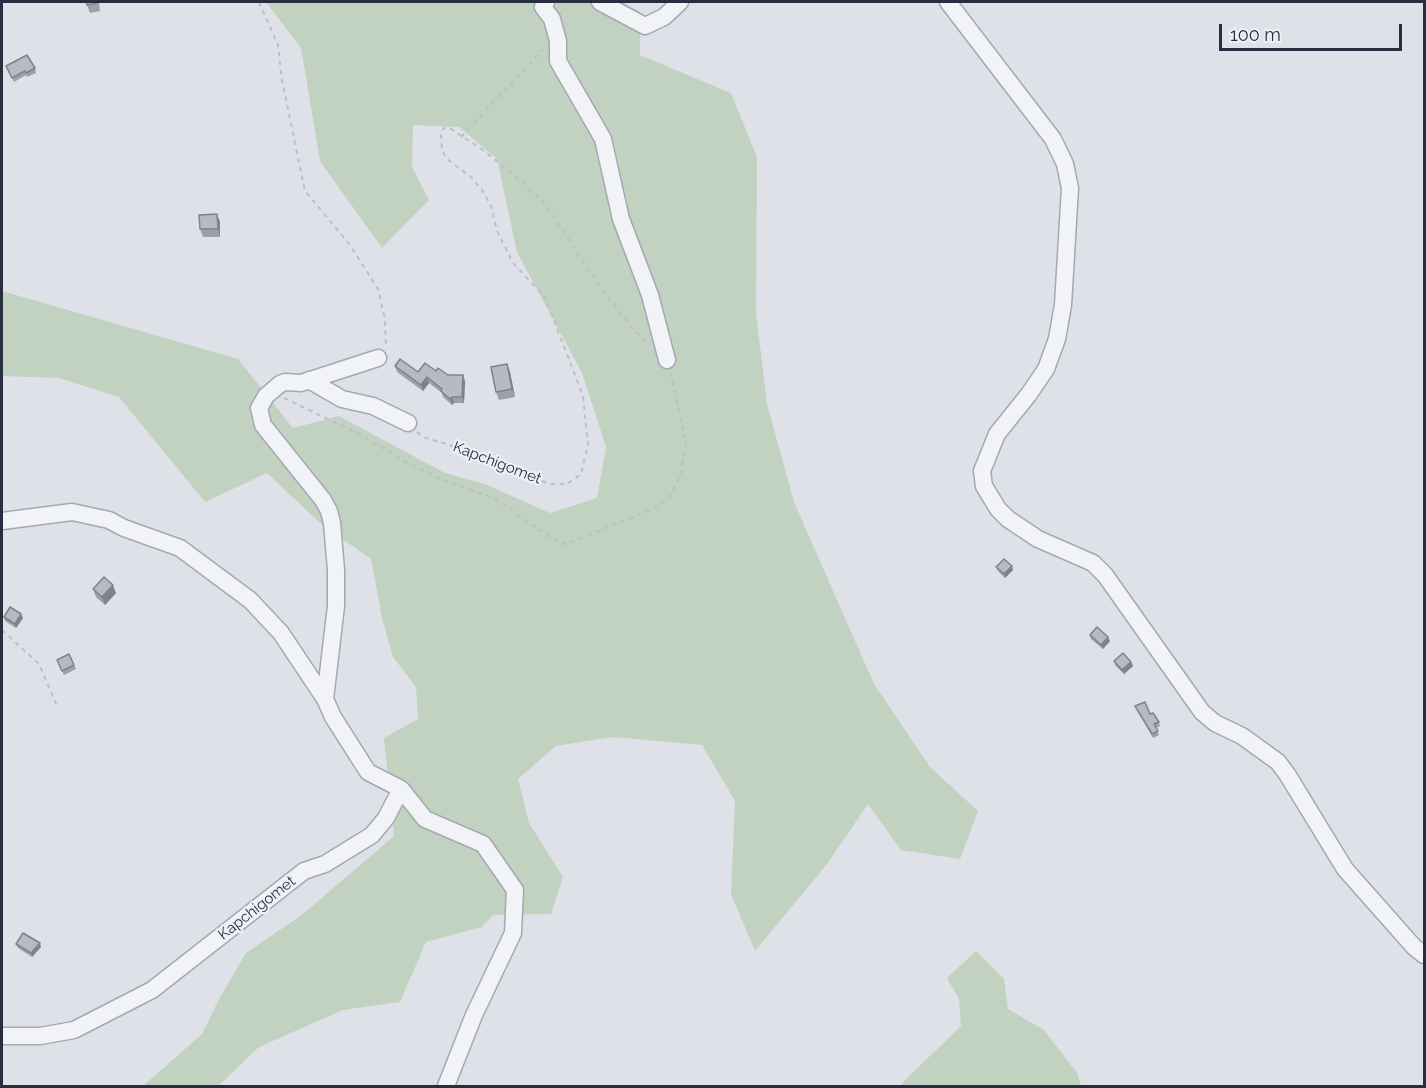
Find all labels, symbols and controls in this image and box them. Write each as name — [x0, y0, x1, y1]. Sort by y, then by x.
scale bar — [1222, 12, 1405, 50]
text: 100 m — [1230, 24, 1281, 45]
street label: Kapchigomet — [450, 438, 544, 488]
street label: Kapchigomet — [215, 872, 299, 944]

